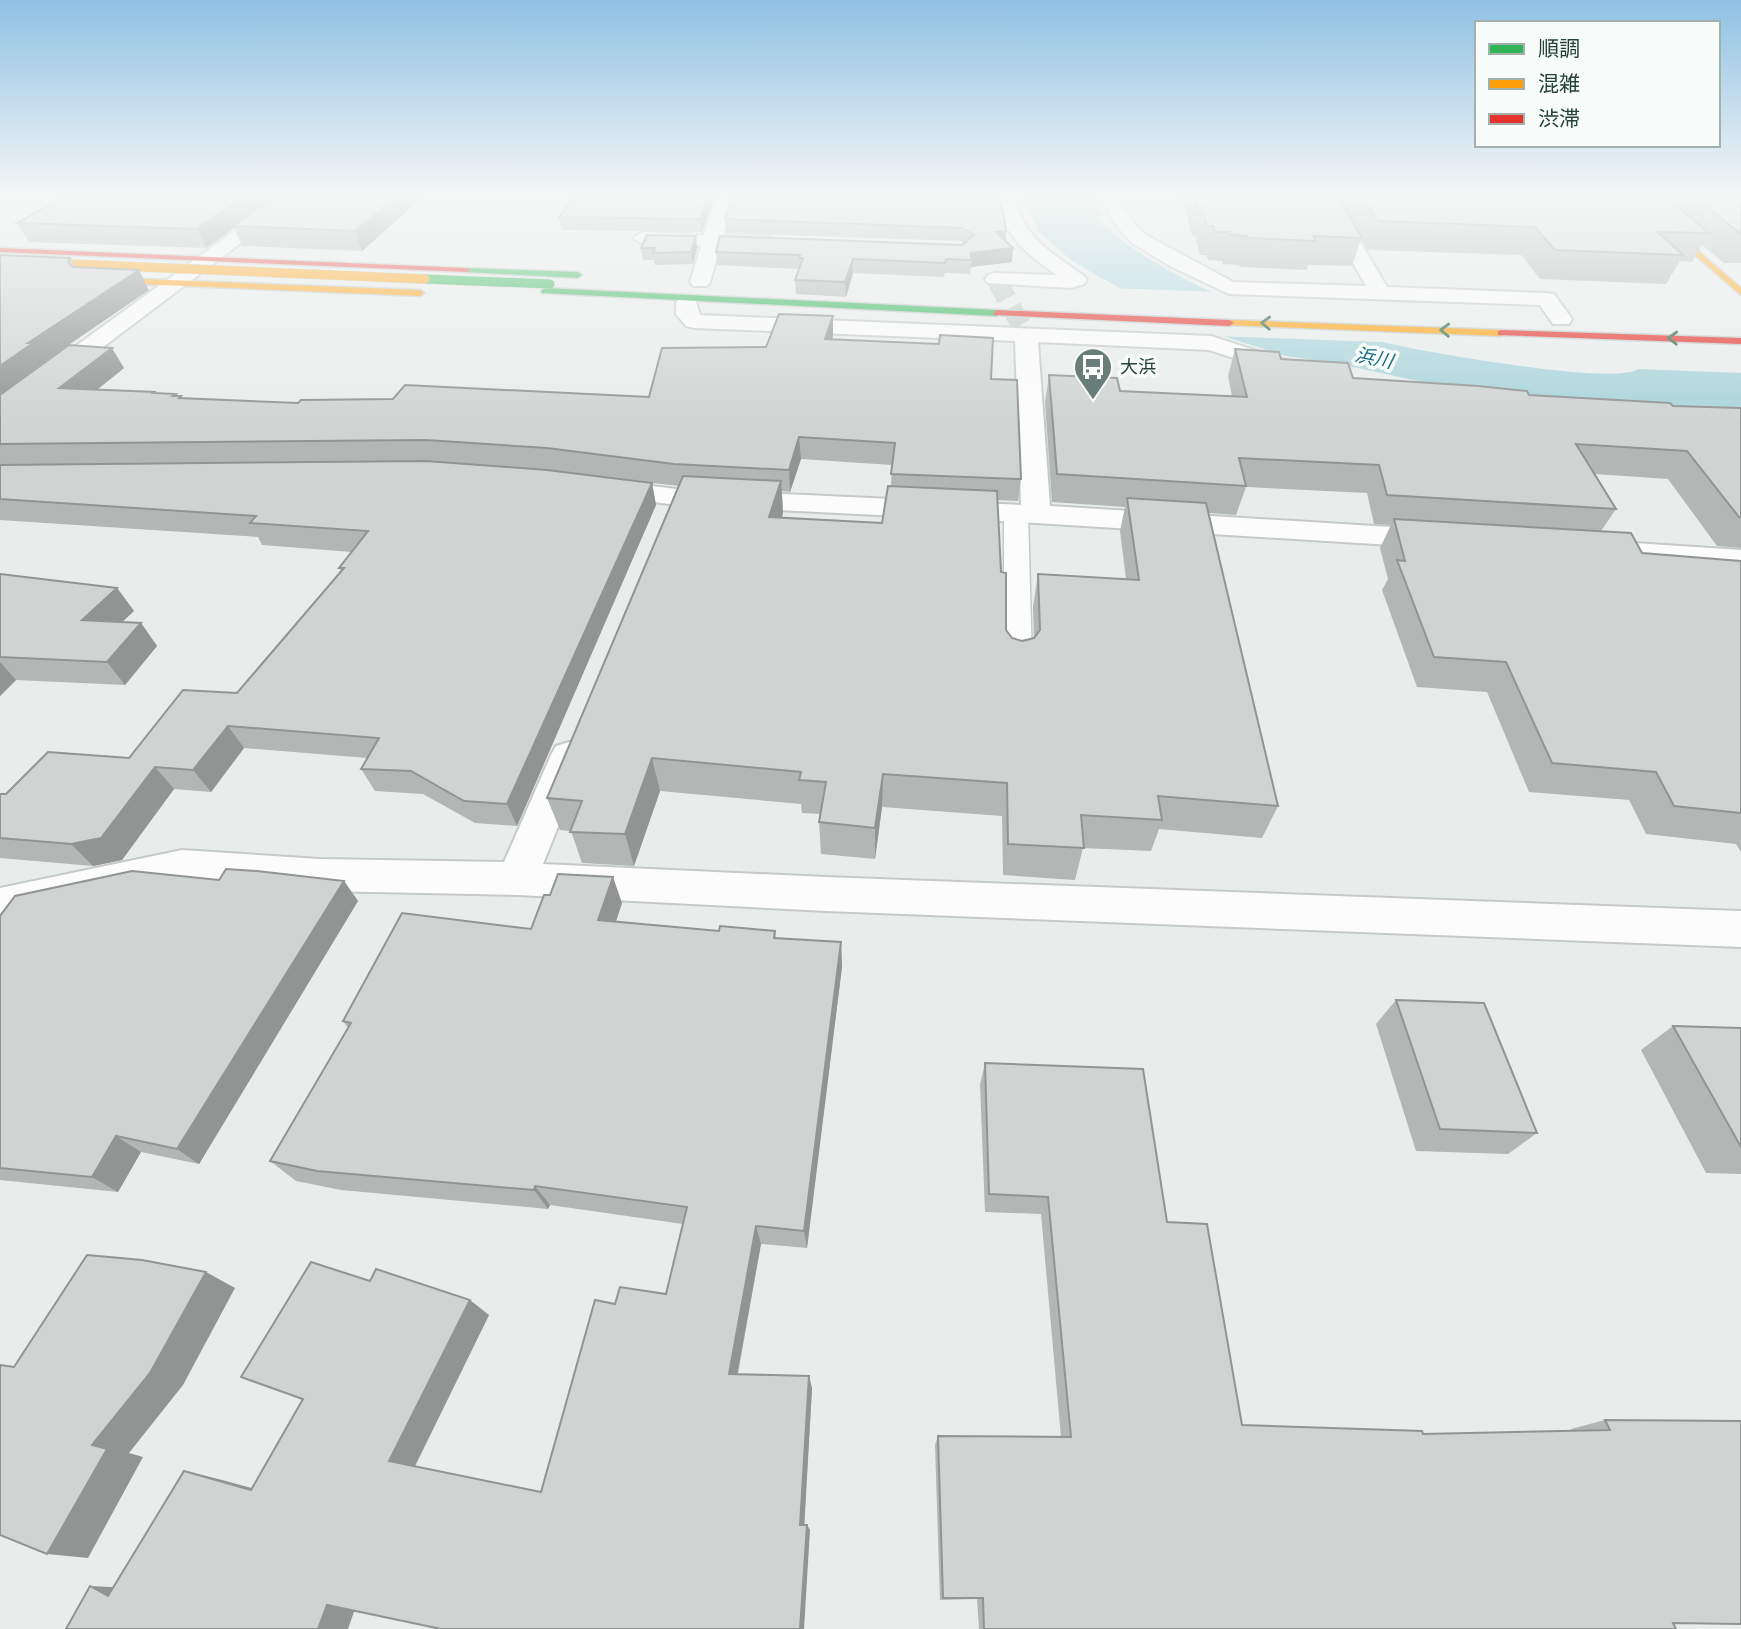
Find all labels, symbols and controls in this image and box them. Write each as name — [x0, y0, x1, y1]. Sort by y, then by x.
legend — [1475, 21, 1720, 147]
text: 順調 — [1538, 37, 1580, 60]
text: 混雑 — [1538, 72, 1580, 95]
text: 渋滞 — [1538, 107, 1580, 130]
one-way arrow — [1260, 316, 1271, 331]
one-way arrow — [1440, 322, 1451, 337]
one-way arrow — [1667, 331, 1678, 346]
water label: 浜川 — [1353, 344, 1397, 373]
bus stop icon: 大浜 — [1072, 346, 1114, 401]
place label: 大浜 — [1120, 357, 1156, 377]

